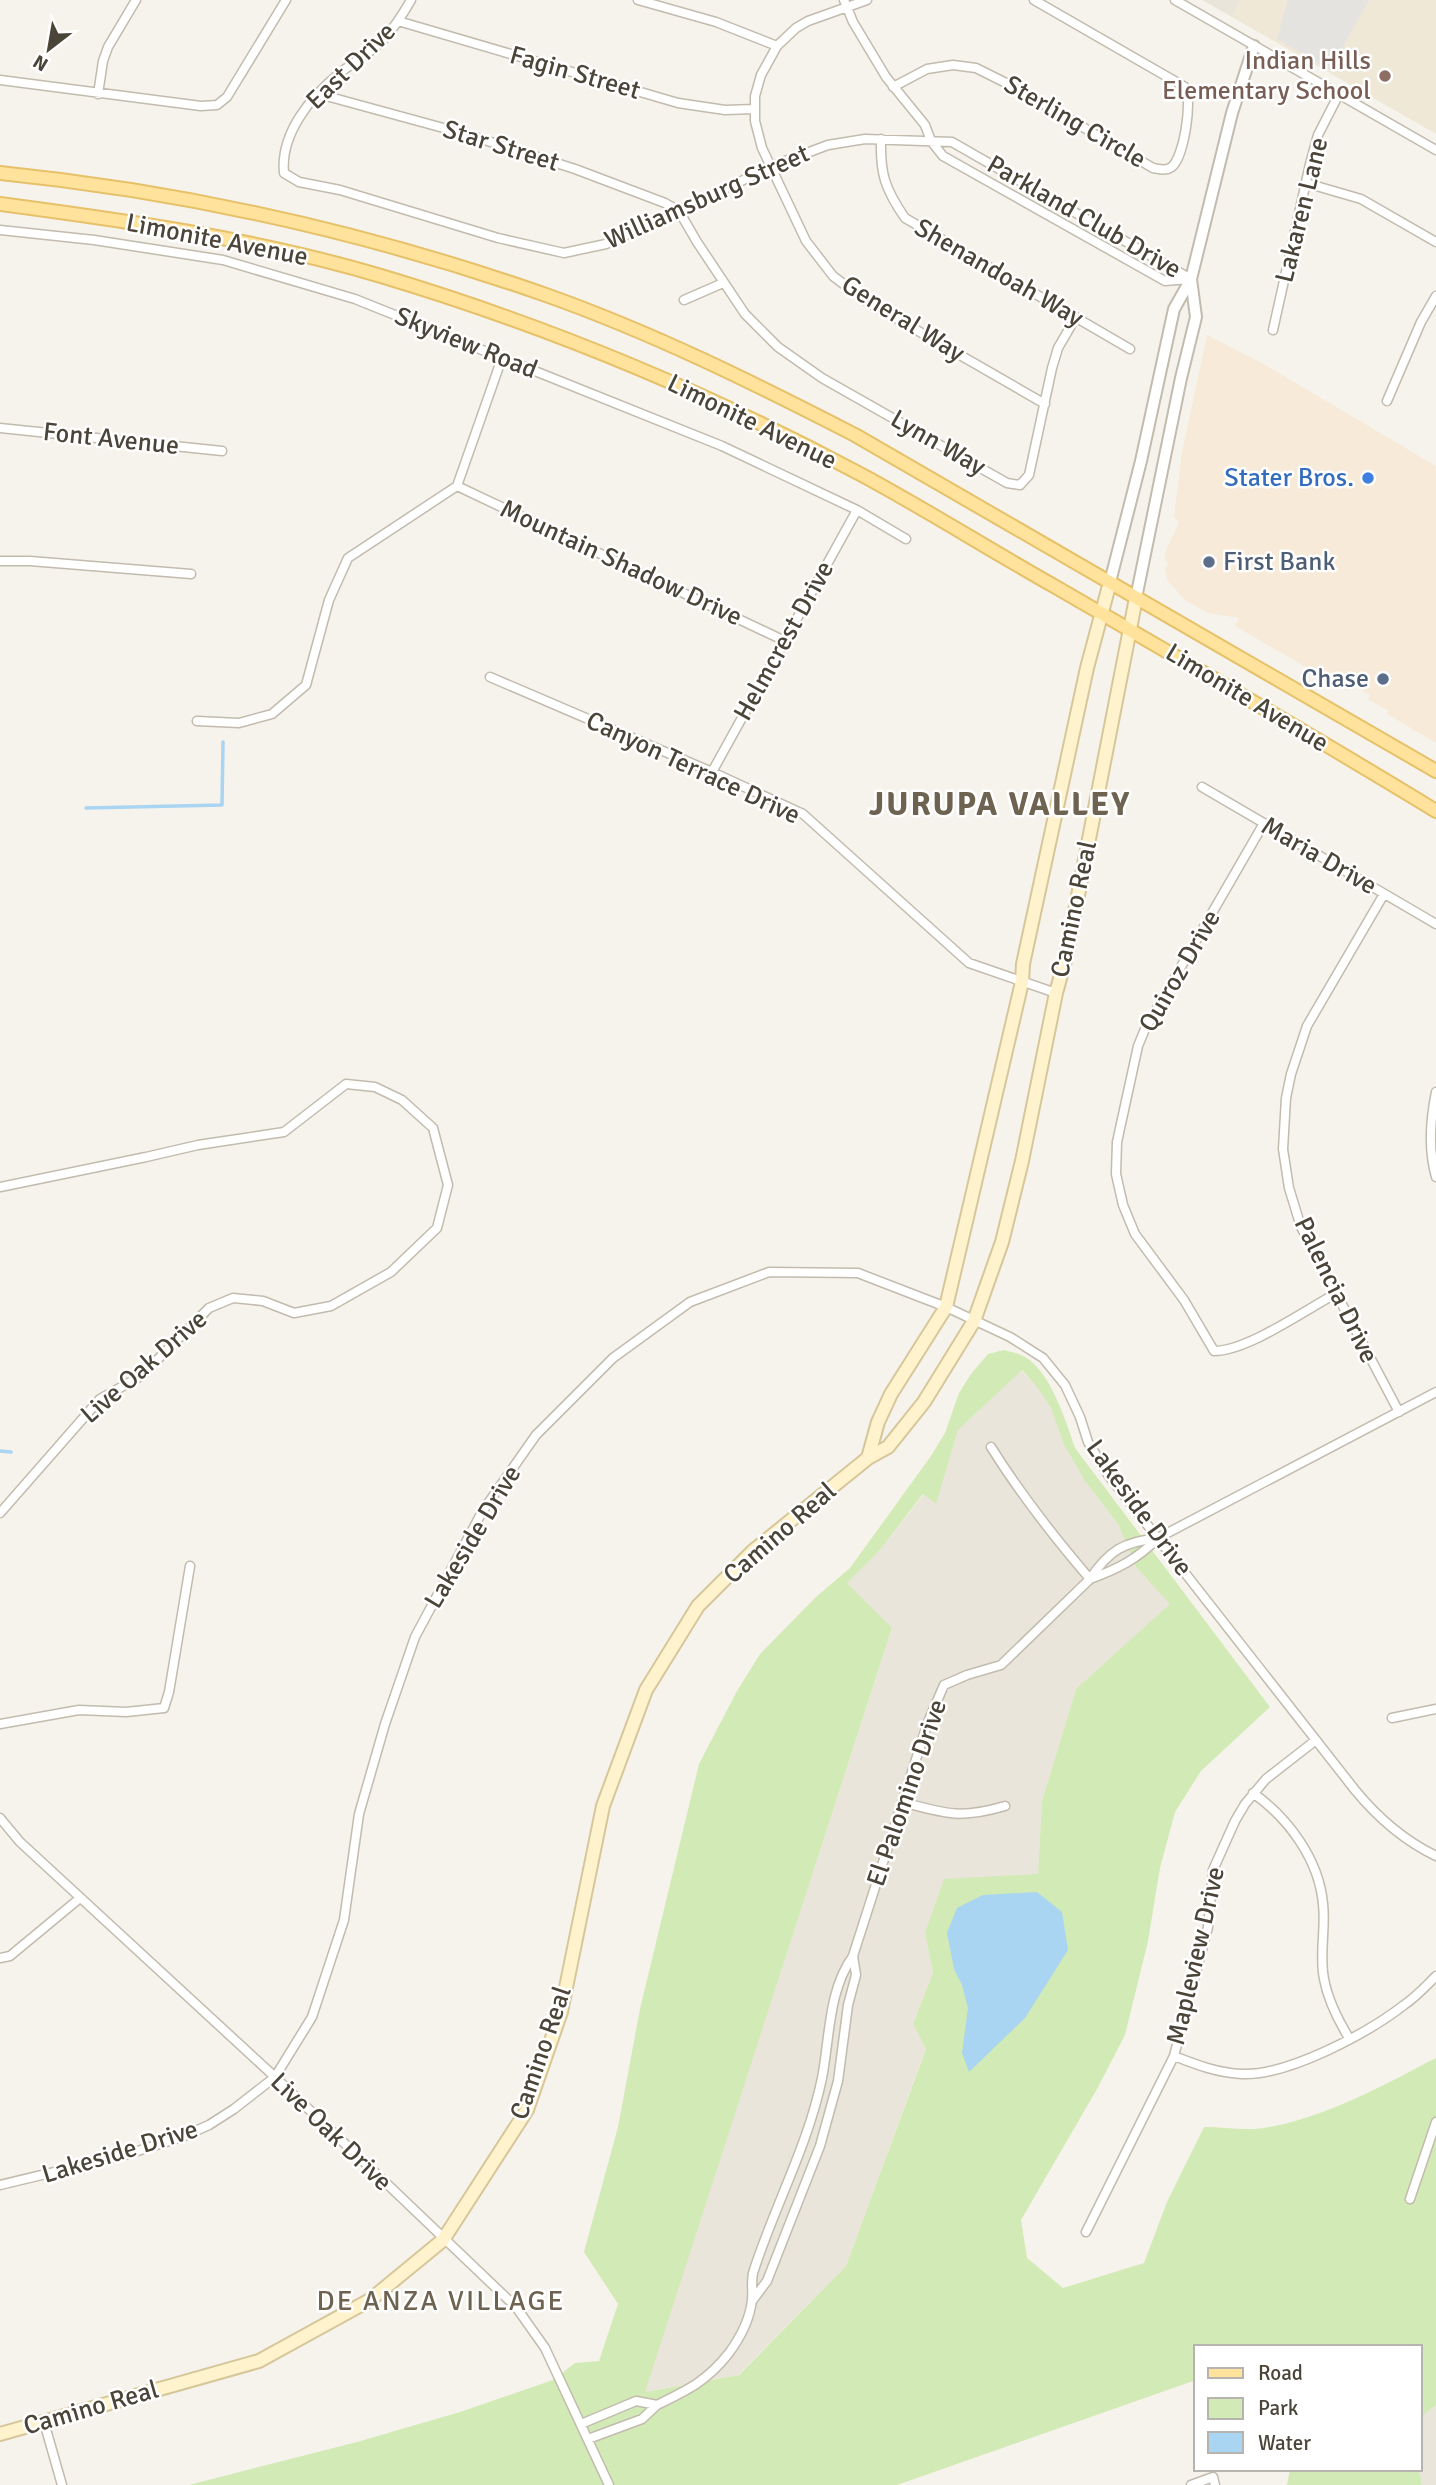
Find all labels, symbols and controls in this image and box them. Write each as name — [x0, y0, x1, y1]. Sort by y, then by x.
north arrow — [14, 14, 84, 84]
street label: East Drive — [300, 16, 402, 116]
street label: Fagin Street — [506, 39, 644, 107]
place label: Indian Hills Elementary School — [1162, 45, 1371, 107]
text: N — [29, 49, 53, 76]
marker: Indian Hills Elementary School — [1377, 68, 1393, 84]
street label: Sterling Circle — [998, 69, 1152, 175]
street label: Star Street — [439, 113, 563, 179]
street label: Lakaren Lane — [1269, 134, 1335, 286]
street label: Williamsburg Street — [600, 137, 814, 257]
street label: Parkland Club Drive — [981, 148, 1187, 286]
street label: Limonite Avenue — [123, 207, 311, 273]
street label: Shenandoah Way — [909, 212, 1089, 334]
street label: General Way — [836, 269, 970, 369]
street label: Skyview Road — [390, 300, 542, 386]
street label: Limonite Avenue — [662, 367, 842, 477]
street label: Lynn Way — [885, 403, 991, 483]
street label: Font Avenue — [41, 416, 181, 462]
place label: Stater Bros. — [1224, 462, 1354, 494]
marker: Stater Bros. — [1360, 470, 1376, 486]
street label: Mountain Shadow Drive — [495, 493, 747, 633]
place label: First Bank — [1223, 546, 1336, 578]
marker: First Bank — [1201, 554, 1217, 570]
street label: Helmcrest Drive — [727, 556, 841, 726]
street label: Limonite Avenue — [1160, 637, 1334, 759]
place label: Chase — [1302, 663, 1369, 695]
marker: Chase — [1375, 671, 1391, 687]
street label: Canyon Terrace Drive — [581, 704, 805, 832]
district label: JURUPA VALLEY — [869, 784, 1131, 825]
street label: Maria Drive — [1255, 810, 1383, 902]
street label: Camino Real — [1044, 838, 1104, 980]
street label: Quiroz Drive — [1132, 904, 1228, 1038]
street label: Palencia Drive — [1287, 1212, 1385, 1368]
street label: Live Oak Drive — [74, 1303, 214, 1431]
street label: Lakeside Drive — [1079, 1433, 1199, 1583]
street label: Lakeside Drive — [418, 1460, 528, 1614]
street label: Camino Real — [717, 1475, 843, 1591]
street label: El Palomino Drive — [860, 1695, 954, 1891]
street label: Mapleview Drive — [1160, 1864, 1232, 2048]
street label: Camino Real — [503, 1982, 579, 2124]
street label: Live Oak Drive — [263, 2066, 399, 2198]
street label: Lakeside Drive — [38, 2113, 202, 2191]
district label: DE ANZA VILLAGE — [317, 2284, 565, 2318]
legend — [1194, 2345, 1422, 2471]
text: Road — [1258, 2360, 1303, 2386]
street label: Camino Real — [20, 2373, 162, 2443]
text: Park — [1258, 2395, 1299, 2421]
text: Water — [1258, 2430, 1311, 2456]

